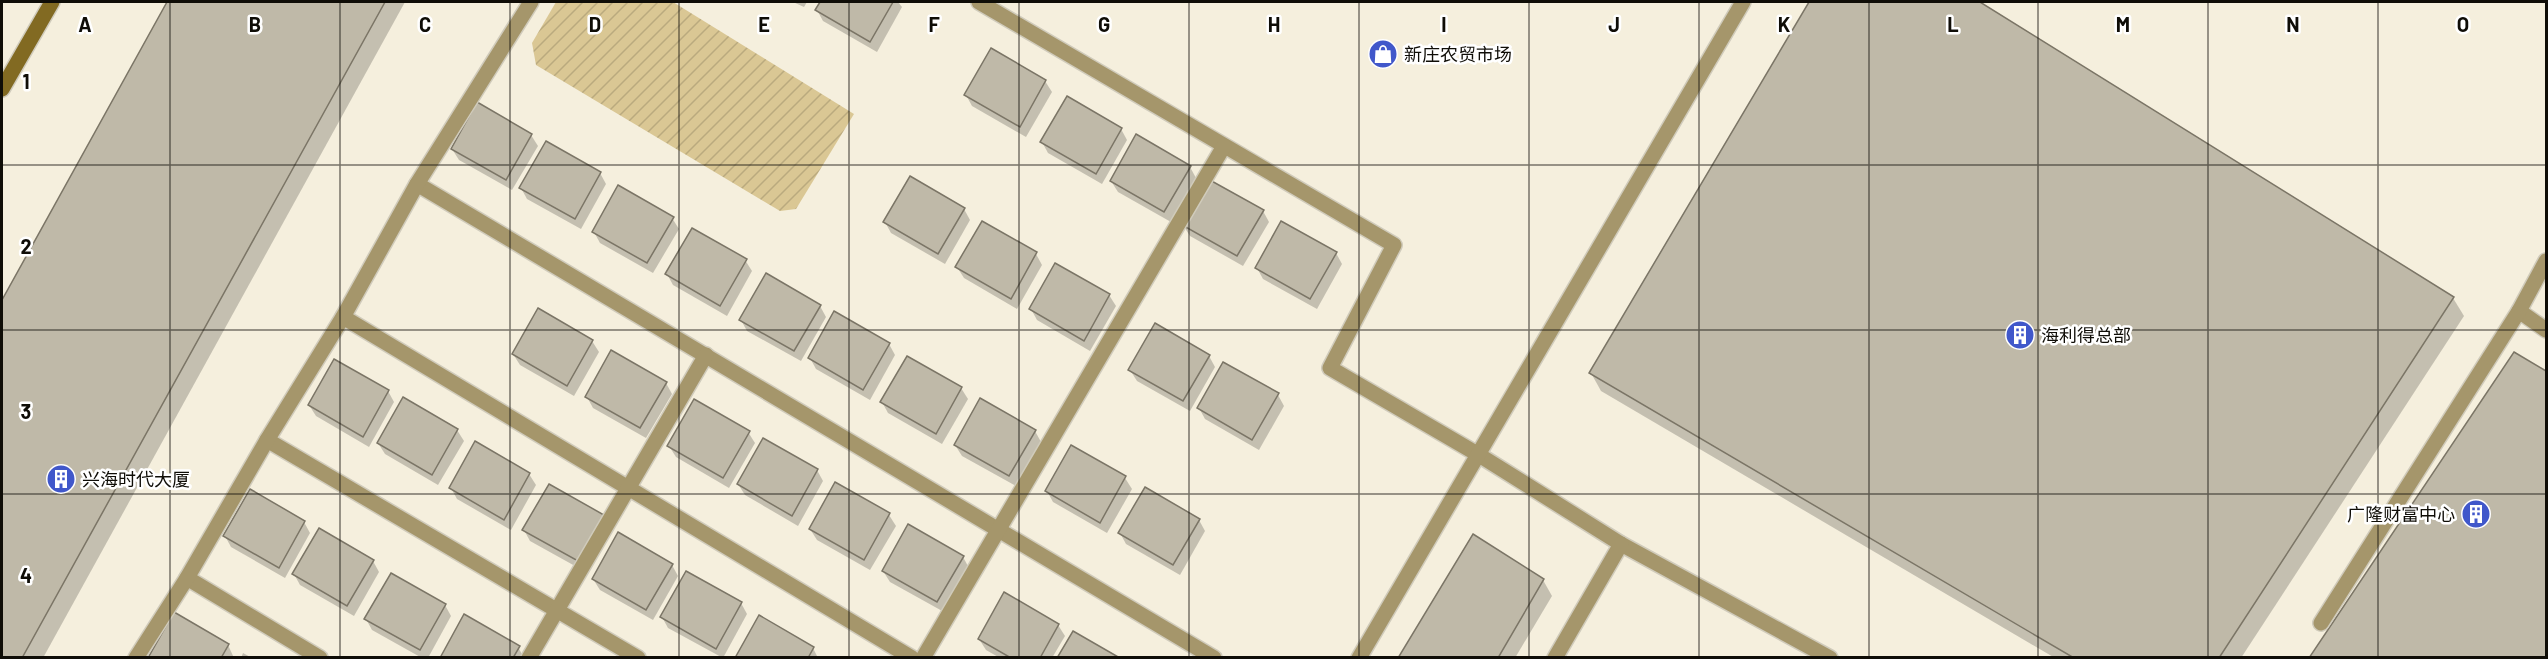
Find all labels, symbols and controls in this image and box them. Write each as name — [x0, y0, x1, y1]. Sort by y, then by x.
text: A — [78, 12, 92, 36]
text: B — [249, 12, 261, 36]
text: C — [419, 12, 431, 36]
text: D — [589, 12, 601, 36]
text: E — [758, 12, 770, 36]
text: F — [928, 12, 940, 36]
text: G — [1098, 12, 1110, 36]
text: H — [1268, 12, 1280, 36]
text: I — [1441, 12, 1447, 36]
text: J — [1608, 12, 1620, 36]
text: K — [1778, 12, 1791, 36]
text: L — [1947, 12, 1959, 36]
text: M — [2116, 12, 2130, 36]
text: N — [2286, 12, 2300, 36]
text: O — [2457, 12, 2469, 36]
shop icon: 新庄农贸市场 — [1367, 38, 1399, 70]
place label: 新庄农贸市场 — [1404, 43, 1512, 65]
text: 1 — [22, 69, 30, 93]
text: 2 — [20, 234, 32, 258]
building icon: 海利得总部 — [2004, 319, 2036, 351]
place label: 海利得总部 — [2041, 324, 2131, 346]
text: 3 — [21, 399, 31, 423]
building icon: 兴海时代大厦 — [45, 463, 77, 495]
place label: 兴海时代大厦 — [82, 468, 190, 490]
building icon: 广隆财富中心 — [2460, 498, 2492, 530]
place label: 广隆财富中心 — [2347, 503, 2455, 525]
text: 4 — [20, 563, 32, 587]

